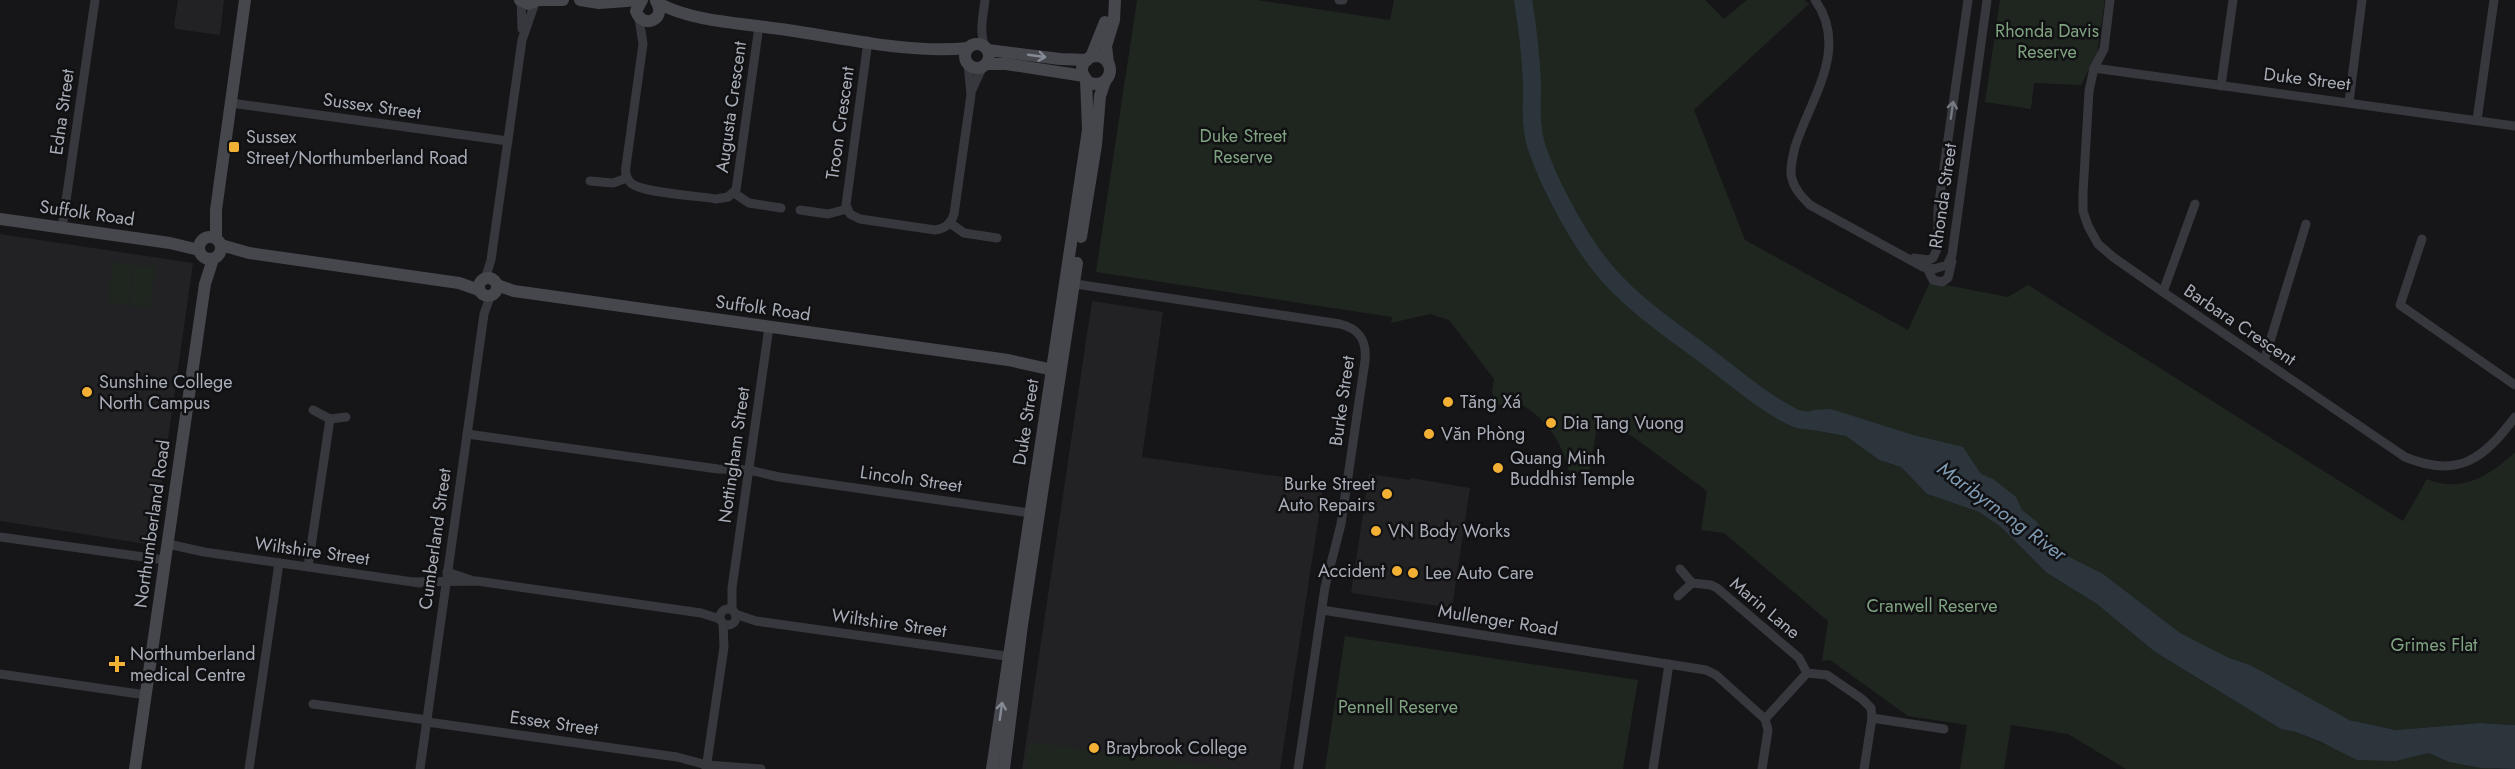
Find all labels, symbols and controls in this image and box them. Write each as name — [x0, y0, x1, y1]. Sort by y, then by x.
park label: Rhonda Davis Reserve — [1995, 18, 2099, 65]
street label: Augusta Crescent — [709, 39, 753, 175]
one-way arrow — [1027, 51, 1047, 62]
street label: Duke Street — [2262, 61, 2352, 97]
street label: Troon Crescent — [819, 64, 861, 181]
street label: Edna Street — [43, 67, 81, 157]
street label: Sussex Street — [321, 86, 423, 126]
one-way arrow — [1947, 101, 1958, 121]
park label: Duke Street Reserve — [1200, 123, 1287, 170]
place label: Sussex Street/Northumberland Road — [246, 124, 468, 171]
marker: Sussex Street/Northumberland Road — [227, 140, 241, 154]
street label: Rhonda Street — [1923, 141, 1963, 250]
street label: Suffolk Road — [38, 193, 136, 233]
street label: Barbara Crescent — [2179, 278, 2302, 373]
street label: Suffolk Road — [714, 288, 812, 328]
street label: Burke Street — [1323, 353, 1361, 448]
place label: Sunshine College North Campus — [99, 369, 233, 416]
street label: Duke Street — [1006, 376, 1046, 467]
marker: Sunshine College North Campus — [80, 385, 94, 399]
street label: Nottingham Street — [712, 385, 757, 525]
place label: Tăng Xá — [1460, 389, 1521, 415]
marker: Tăng Xá — [1441, 395, 1455, 409]
place label: Dia Tang Vuong — [1563, 410, 1684, 436]
marker: Dia Tang Vuong — [1544, 416, 1558, 430]
place label: Văn Phòng — [1441, 421, 1525, 447]
marker: Văn Phòng — [1422, 427, 1436, 441]
street label: Northumberland Road — [127, 438, 177, 610]
place label: Quang Minh Buddhist Temple — [1510, 445, 1635, 492]
water label: Maribyrnong River — [1931, 455, 2073, 569]
street label: Lincoln Street — [858, 459, 964, 499]
marker: Quang Minh Buddhist Temple — [1491, 461, 1505, 475]
street label: Cumberland Street — [412, 466, 458, 611]
place label: Burke Street Auto Repairs — [1278, 471, 1376, 518]
marker: Burke Street Auto Repairs — [1380, 487, 1394, 501]
place label: VN Body Works — [1388, 518, 1510, 544]
marker: VN Body Works — [1369, 524, 1383, 538]
street label: Wiltshire Street — [253, 530, 372, 572]
place label: Accident — [1318, 558, 1386, 584]
place label: Lee Auto Care — [1425, 560, 1534, 586]
marker: Accident — [1390, 564, 1404, 578]
marker: Lee Auto Care — [1406, 566, 1420, 580]
street label: Marin Lane — [1724, 571, 1806, 645]
park label: Cranwell Reserve — [1867, 593, 1997, 619]
street label: Mullenger Road — [1436, 598, 1560, 642]
street label: Wiltshire Street — [830, 602, 949, 644]
park label: Grimes Flat — [2391, 632, 2478, 658]
place label: Northumberland medical Centre — [130, 641, 255, 688]
marker: Northumberland medical Centre — [108, 655, 126, 673]
park label: Pennell Reserve — [1338, 694, 1458, 720]
one-way arrow — [995, 702, 1006, 721]
street label: Essex Street — [508, 704, 601, 742]
place label: Braybrook College — [1106, 735, 1247, 761]
marker: Braybrook College — [1087, 741, 1101, 755]

